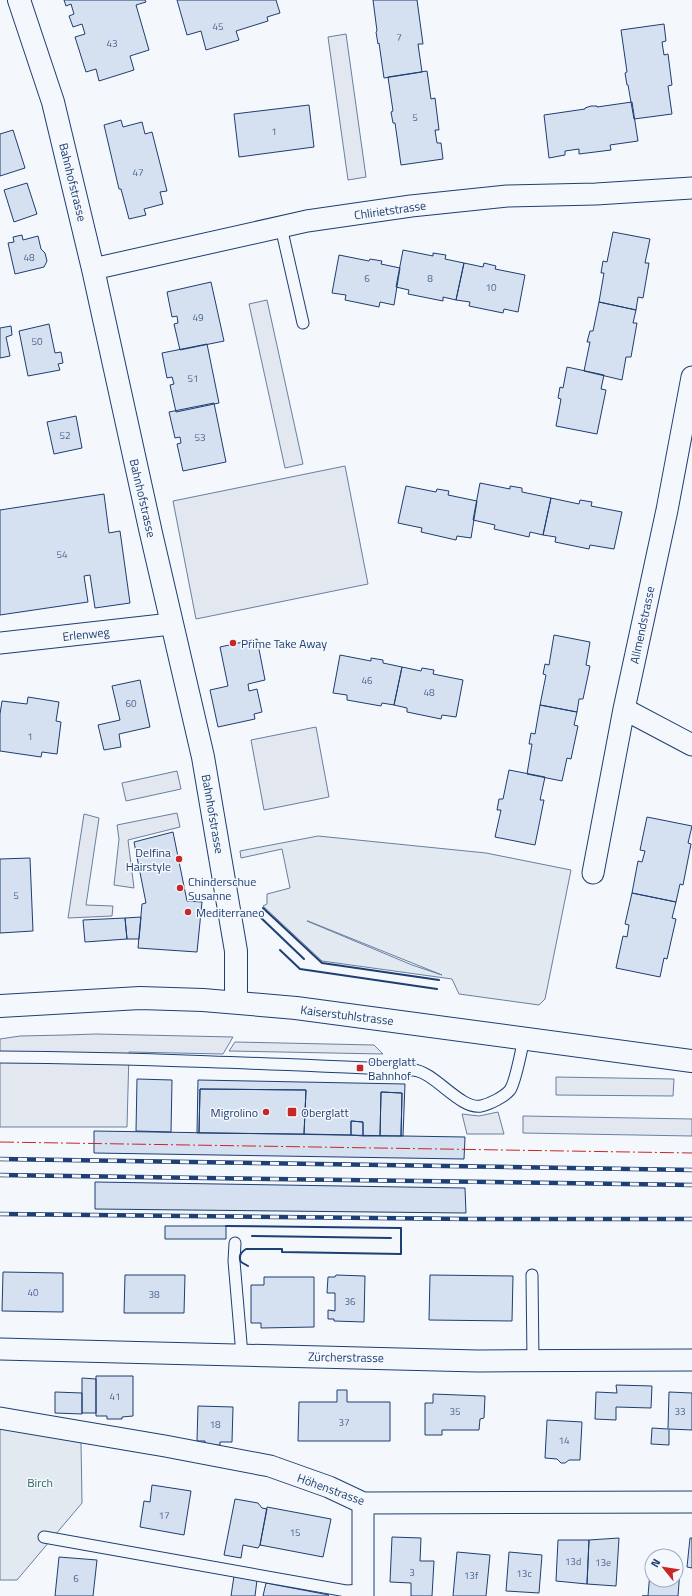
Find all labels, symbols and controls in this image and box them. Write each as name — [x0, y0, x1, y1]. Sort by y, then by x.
house number: 45 — [212, 19, 224, 34]
house number: 7 — [396, 30, 402, 45]
house number: 43 — [106, 36, 118, 51]
house number: 5 — [412, 110, 418, 125]
house number: 1 — [271, 124, 277, 139]
street label: Bahnhofstrasse — [54, 141, 92, 223]
house number: 47 — [132, 165, 144, 180]
street label: Chlirietstrasse — [353, 196, 427, 224]
house number: 48 — [23, 250, 35, 265]
house number: 6 — [364, 271, 370, 286]
house number: 8 — [427, 271, 433, 286]
house number: 10 — [485, 280, 497, 295]
house number: 49 — [192, 310, 204, 325]
house number: 50 — [31, 334, 43, 349]
house number: 51 — [187, 371, 199, 386]
house number: 52 — [59, 428, 71, 443]
house number: 53 — [194, 430, 206, 445]
street label: Bahnhofstrasse — [125, 457, 161, 539]
house number: 54 — [56, 547, 68, 562]
street label: Allmendstrasse — [625, 585, 659, 665]
street label: Erlenweg — [61, 622, 111, 646]
place label: Prime Take Away — [241, 634, 327, 653]
marker: Prime Take Away — [228, 638, 238, 648]
house number: 46 — [361, 673, 373, 688]
house number: 48 — [423, 685, 435, 700]
house number: 60 — [125, 696, 137, 711]
house number: 1 — [27, 729, 33, 744]
street label: Bahnhofstrasse — [197, 773, 229, 855]
place label: Delfina Hairstyle — [126, 843, 171, 876]
marker: Delfina Hairstyle — [174, 854, 184, 864]
place label: Chinderschue Susanne — [188, 872, 256, 905]
marker: Chinderschue Susanne — [175, 883, 185, 893]
house number: 5 — [13, 888, 19, 903]
place label: Mediterraneo — [196, 903, 265, 922]
marker: Mediterraneo — [183, 907, 193, 917]
street label: Kaiserstuhlstrasse — [299, 1000, 395, 1030]
place label: Oberglatt Bahnhof — [368, 1052, 417, 1085]
marker: Oberglatt Bahnhof — [355, 1063, 365, 1073]
place label: Migrolino — [211, 1103, 258, 1122]
place label: Oberglatt — [301, 1103, 350, 1122]
marker: Oberglatt — [286, 1106, 298, 1118]
marker: Migrolino — [261, 1107, 271, 1117]
house number: 40 — [27, 1285, 39, 1300]
house number: 38 — [148, 1287, 160, 1302]
house number: 36 — [344, 1294, 356, 1309]
street label: Zürcherstrasse — [308, 1347, 384, 1367]
house number: 41 — [109, 1389, 121, 1404]
house number: 35 — [449, 1404, 461, 1419]
house number: 33 — [674, 1404, 686, 1419]
house number: 37 — [338, 1415, 350, 1430]
house number: 18 — [209, 1417, 221, 1432]
house number: 14 — [558, 1433, 570, 1448]
street label: Höhenstrasse — [295, 1468, 367, 1510]
park label: Birch — [27, 1473, 53, 1492]
house number: 17 — [158, 1508, 170, 1523]
house number: 15 — [289, 1525, 301, 1540]
north arrow — [644, 1548, 684, 1588]
house number: 13d — [565, 1554, 581, 1569]
house number: 13e — [595, 1555, 611, 1570]
text: N — [647, 1556, 664, 1570]
house number: 3 — [409, 1565, 415, 1580]
house number: 13c — [516, 1566, 532, 1581]
house number: 13f — [464, 1568, 479, 1583]
house number: 6 — [73, 1571, 79, 1586]

